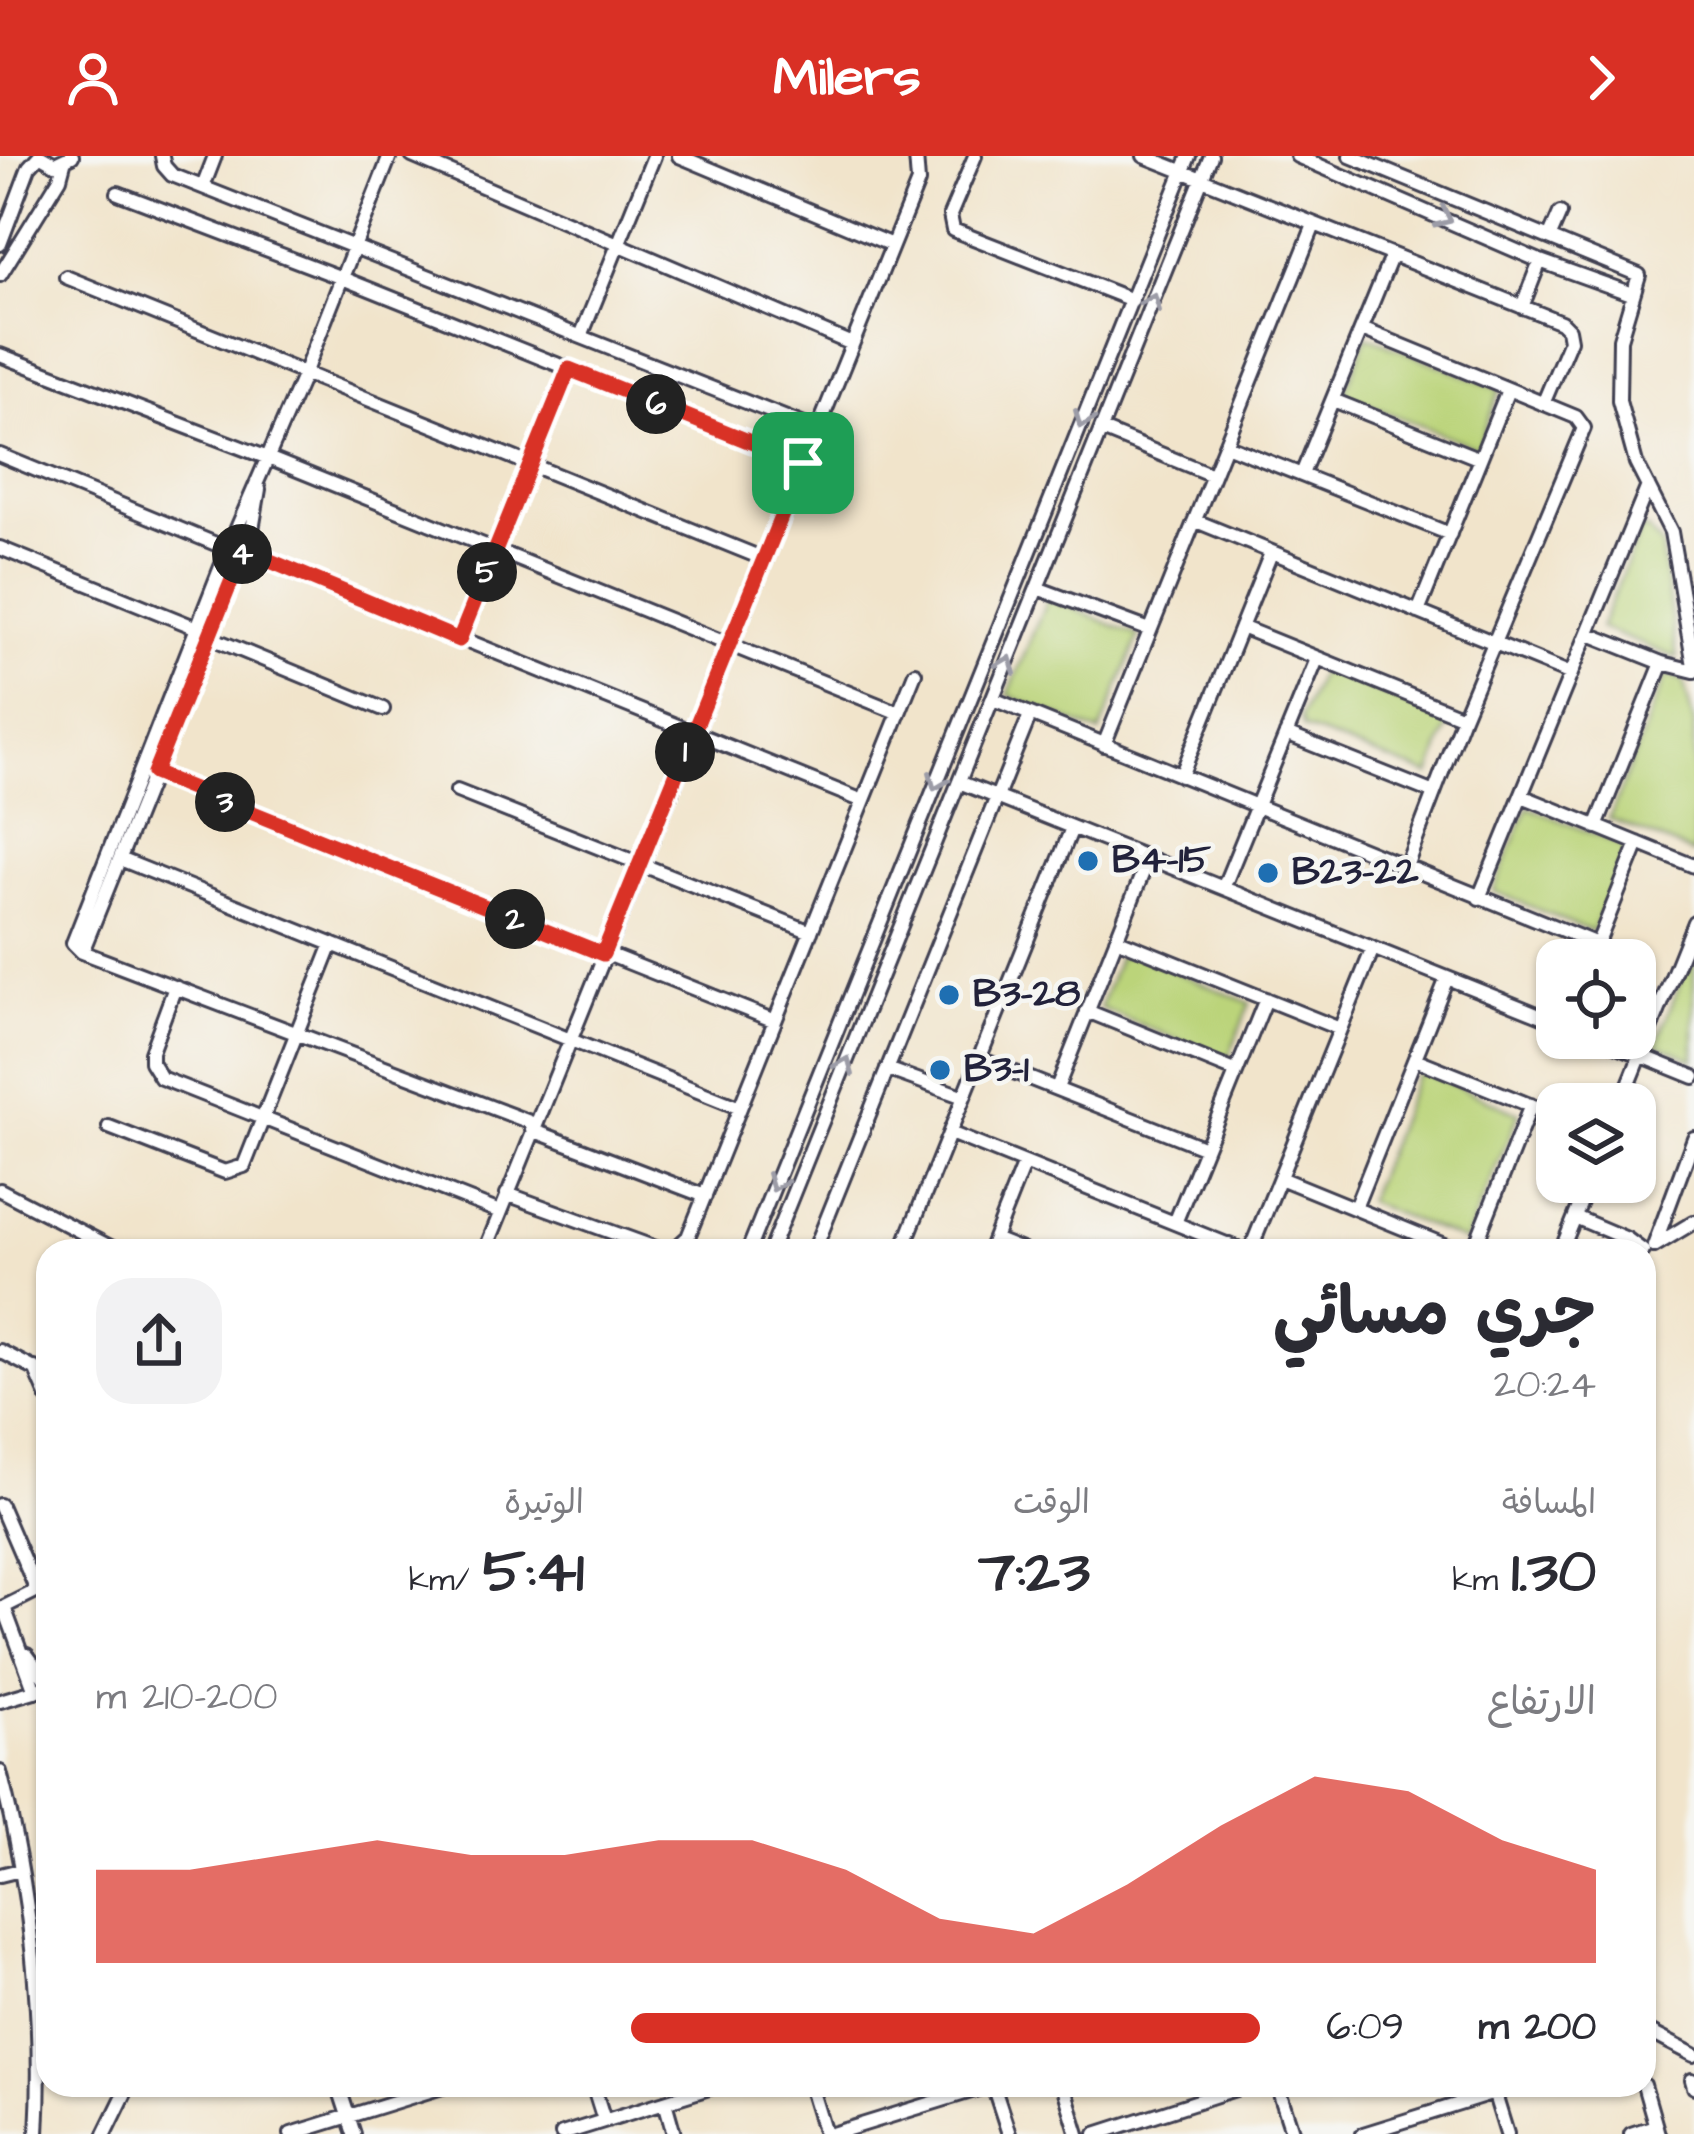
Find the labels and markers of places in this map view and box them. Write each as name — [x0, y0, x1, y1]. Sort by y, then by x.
pin: 6 — [626, 374, 686, 434]
pin — [752, 412, 854, 514]
pin: 4 — [212, 524, 272, 584]
pin: 5 — [457, 542, 517, 602]
pin: 1 — [655, 722, 715, 782]
pin: 3 — [195, 772, 255, 832]
place label: B4-15 — [1112, 834, 1211, 888]
place label: B23-22 — [1292, 846, 1419, 900]
marker: B4-15 — [1075, 848, 1101, 874]
marker: B23-22 — [1255, 860, 1281, 886]
pin: 2 — [485, 889, 545, 949]
place label: B3-28 — [973, 968, 1080, 1022]
marker: B3-28 — [936, 982, 962, 1008]
place label: B3-1 — [964, 1043, 1029, 1097]
marker: B3-1 — [927, 1057, 953, 1083]

